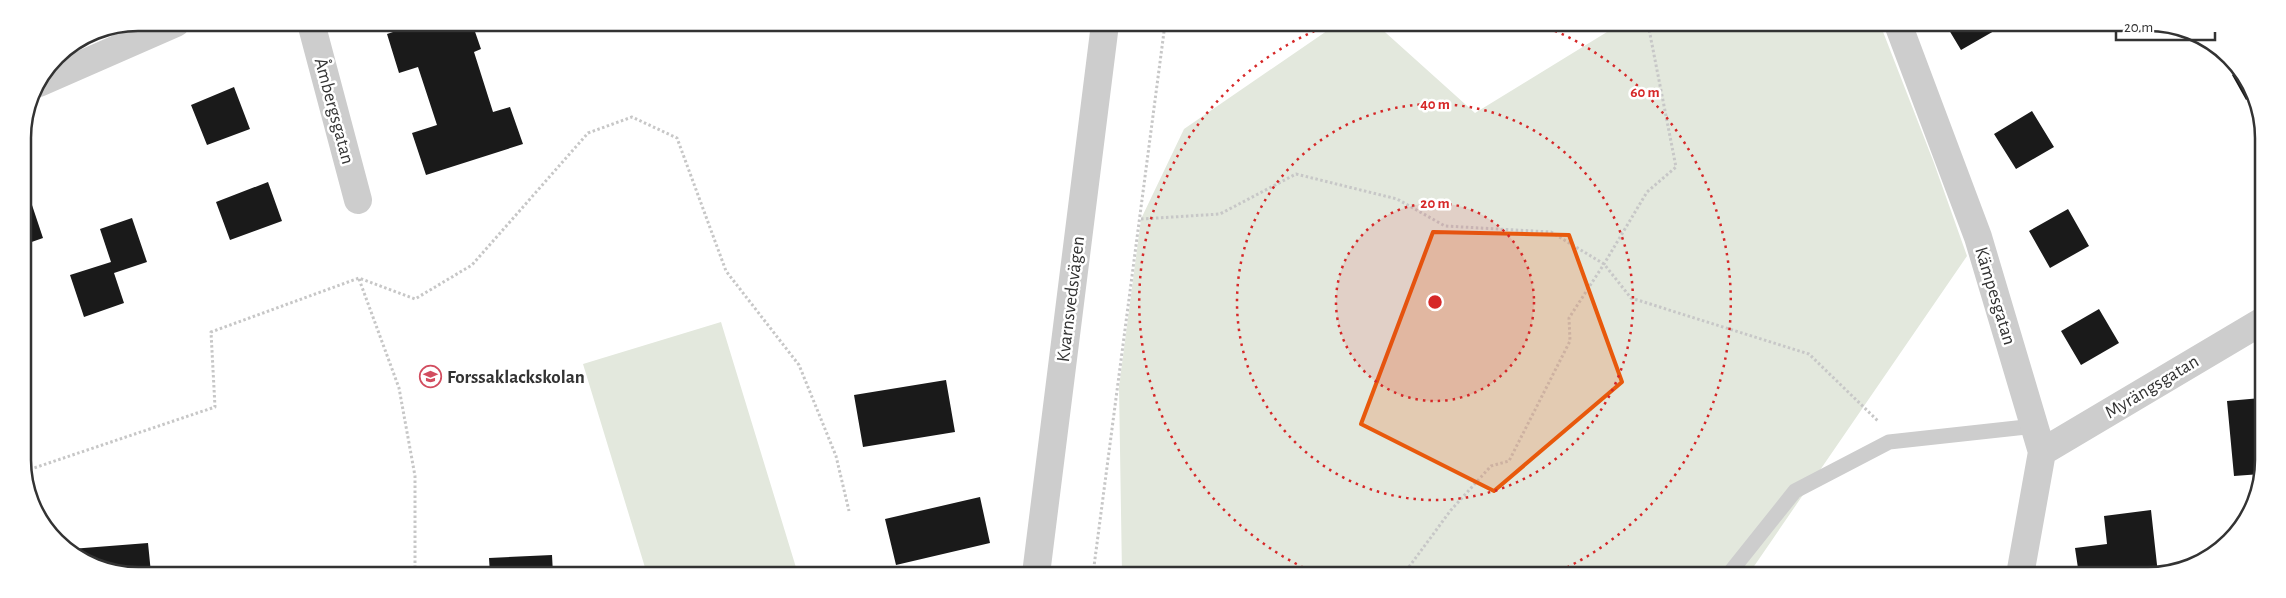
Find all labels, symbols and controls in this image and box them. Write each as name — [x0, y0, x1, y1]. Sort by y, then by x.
scale bar — [2116, 10, 2215, 42]
text: 20 m — [2124, 20, 2153, 35]
street label: Åmbergsgatan — [311, 55, 359, 166]
text: 60 m — [1630, 85, 1660, 100]
text: 40 m — [1420, 97, 1450, 112]
text: 20 m — [1420, 196, 1450, 211]
street label: Kvarnsvedsvägen — [1054, 235, 1088, 363]
street label: Kämpesgatan — [1971, 245, 2019, 347]
centre of rings — [1426, 293, 1444, 311]
street label: Myrängsgatan — [2102, 352, 2202, 422]
school or university icon: Forssaklackskolan — [419, 365, 443, 389]
place label: Forssaklackskolan — [447, 368, 585, 387]

